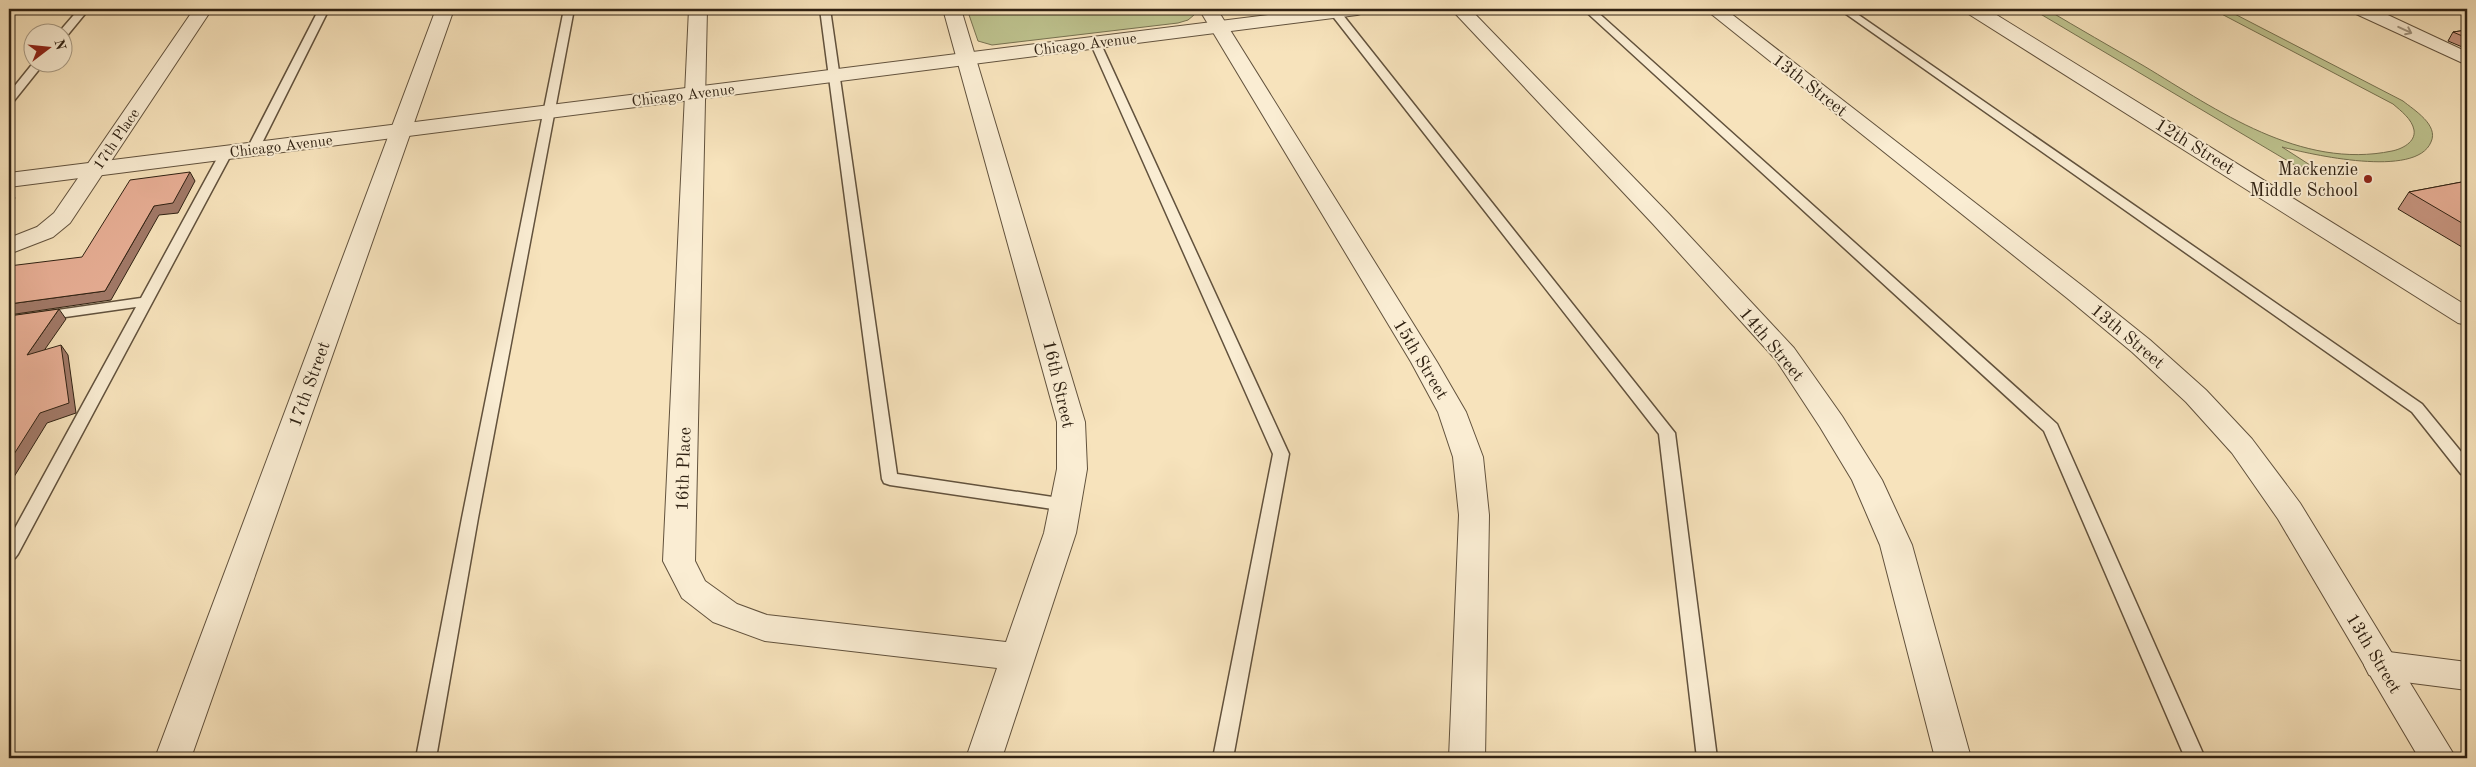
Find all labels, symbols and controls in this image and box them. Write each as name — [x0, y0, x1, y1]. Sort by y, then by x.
north arrow — [22, 22, 72, 72]
one-way arrow — [2397, 25, 2412, 35]
street label: Chicago Avenue — [1033, 32, 1138, 59]
text: N — [51, 38, 68, 52]
street label: 13th Street — [1768, 51, 1850, 120]
street label: Chicago Avenue — [631, 83, 736, 110]
street label: 17th Place — [91, 107, 143, 173]
street label: 12th Street — [2152, 115, 2237, 178]
street label: Chicago Avenue — [229, 134, 334, 161]
place label: Mackenzie Middle School — [2250, 161, 2358, 200]
marker: Mackenzie Middle School — [2362, 173, 2374, 185]
street label: 13th Street — [2087, 301, 2168, 372]
street label: 14th Street — [1736, 304, 1807, 385]
street label: 15th Street — [1389, 316, 1451, 403]
street label: 16th Street — [1039, 338, 1077, 430]
street label: 17th Street — [286, 339, 334, 430]
street label: 16th Place — [674, 427, 694, 511]
street label: 13th Street — [2342, 610, 2404, 697]

